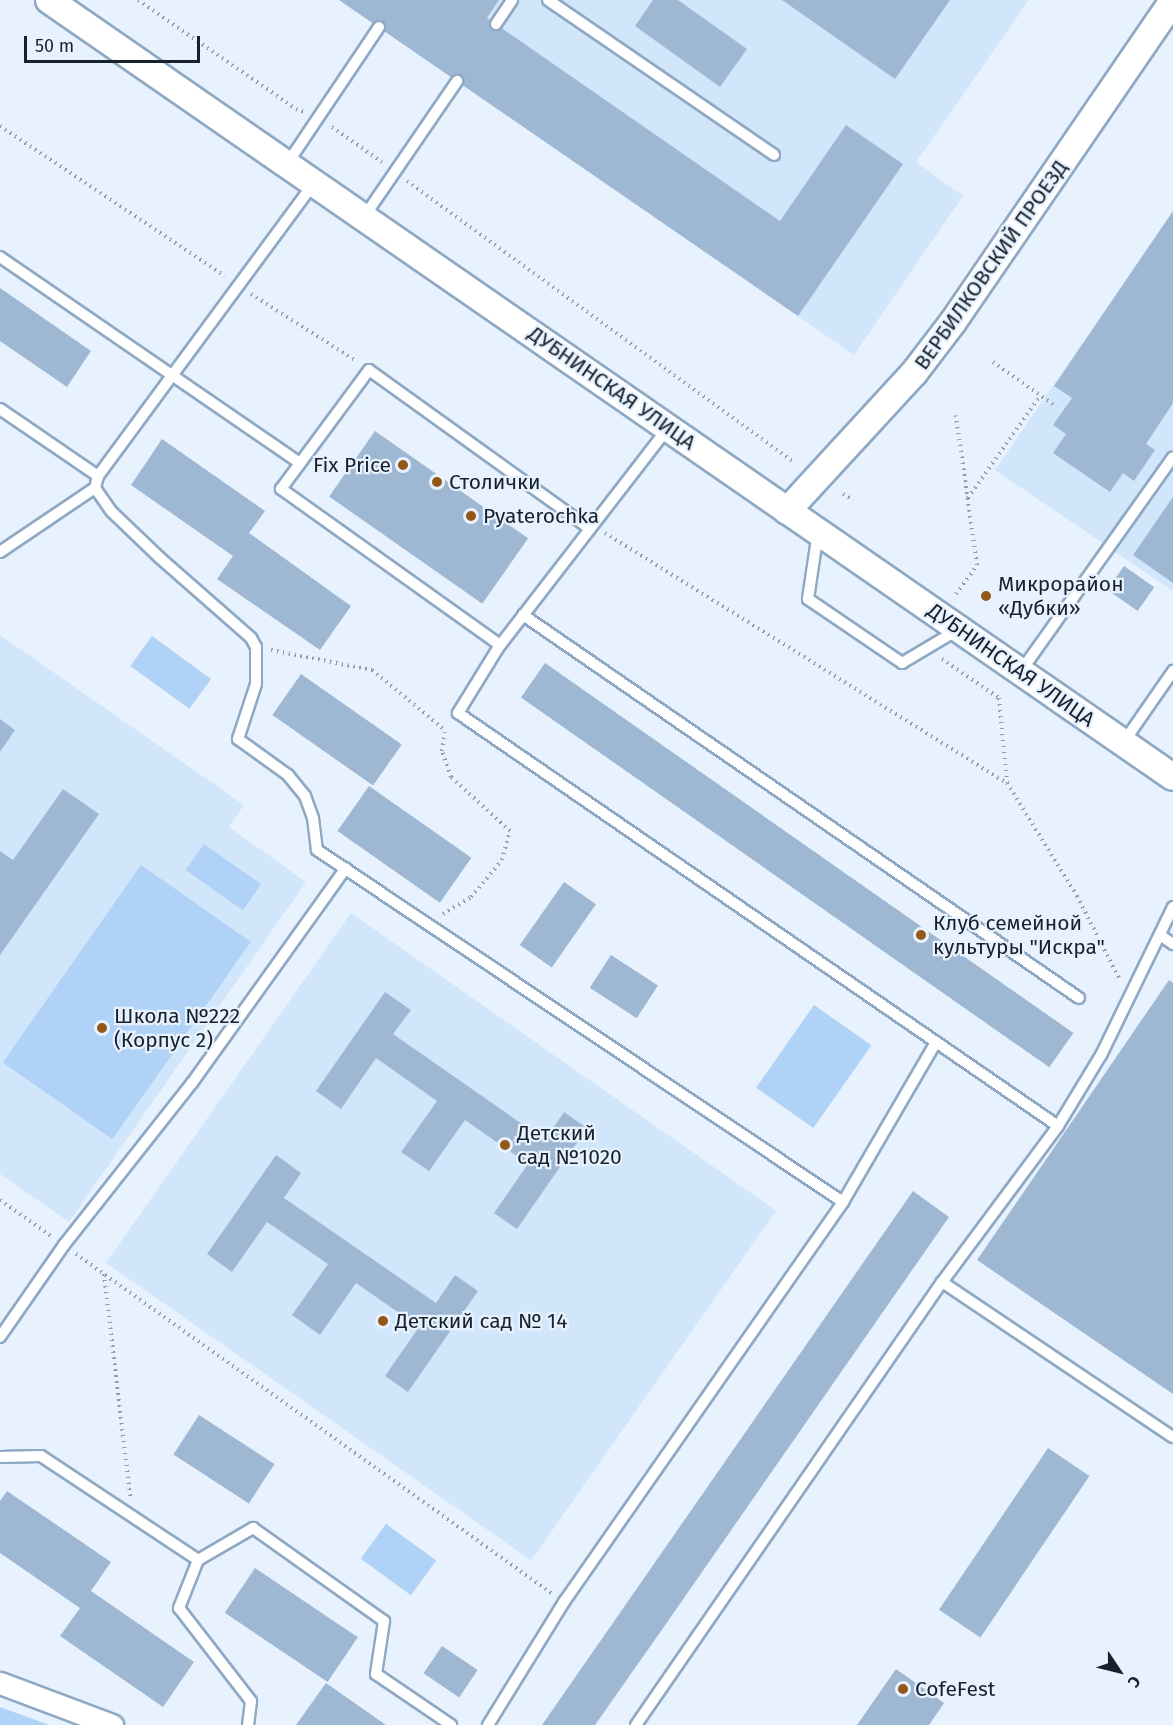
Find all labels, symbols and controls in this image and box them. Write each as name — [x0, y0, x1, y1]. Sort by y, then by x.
scale bar — [27, 24, 202, 62]
text: 50 m — [35, 35, 74, 57]
street label: ВЕРБИЛКОВСКИЙ ПРОЕЗД — [909, 155, 1073, 375]
street label: ДУБНИНСКАЯ УЛИЦА — [523, 321, 701, 455]
place label: Fix Price — [313, 452, 391, 478]
marker: Fix Price — [396, 458, 410, 472]
place label: Столички — [449, 469, 540, 495]
marker: Столички — [430, 475, 444, 489]
place label: Pyaterochka — [483, 503, 599, 529]
marker: Pyaterochka — [464, 509, 478, 523]
place label: Микрорайон «Дубки» — [998, 571, 1124, 621]
marker: Микрорайон «Дубки» — [979, 589, 993, 603]
street label: ДУБНИНСКАЯ УЛИЦА — [922, 598, 1100, 732]
place label: Клуб семейной культуры "Искра" — [933, 910, 1105, 960]
marker: Клуб семейной культуры "Искра" — [914, 928, 928, 942]
place label: Школа №222 (Корпус 2) — [114, 1003, 240, 1053]
marker: Школа №222 (Корпус 2) — [95, 1021, 109, 1035]
place label: Детский сад №1020 — [517, 1120, 622, 1170]
marker: Детский сад №1020 — [498, 1138, 512, 1152]
place label: Детский сад № 14 — [395, 1308, 567, 1334]
marker: Детский сад № 14 — [376, 1314, 390, 1328]
north arrow — [1089, 1641, 1149, 1701]
text: С — [1124, 1672, 1145, 1691]
place label: CofeFest — [915, 1676, 995, 1702]
marker: CofeFest — [896, 1682, 910, 1696]

